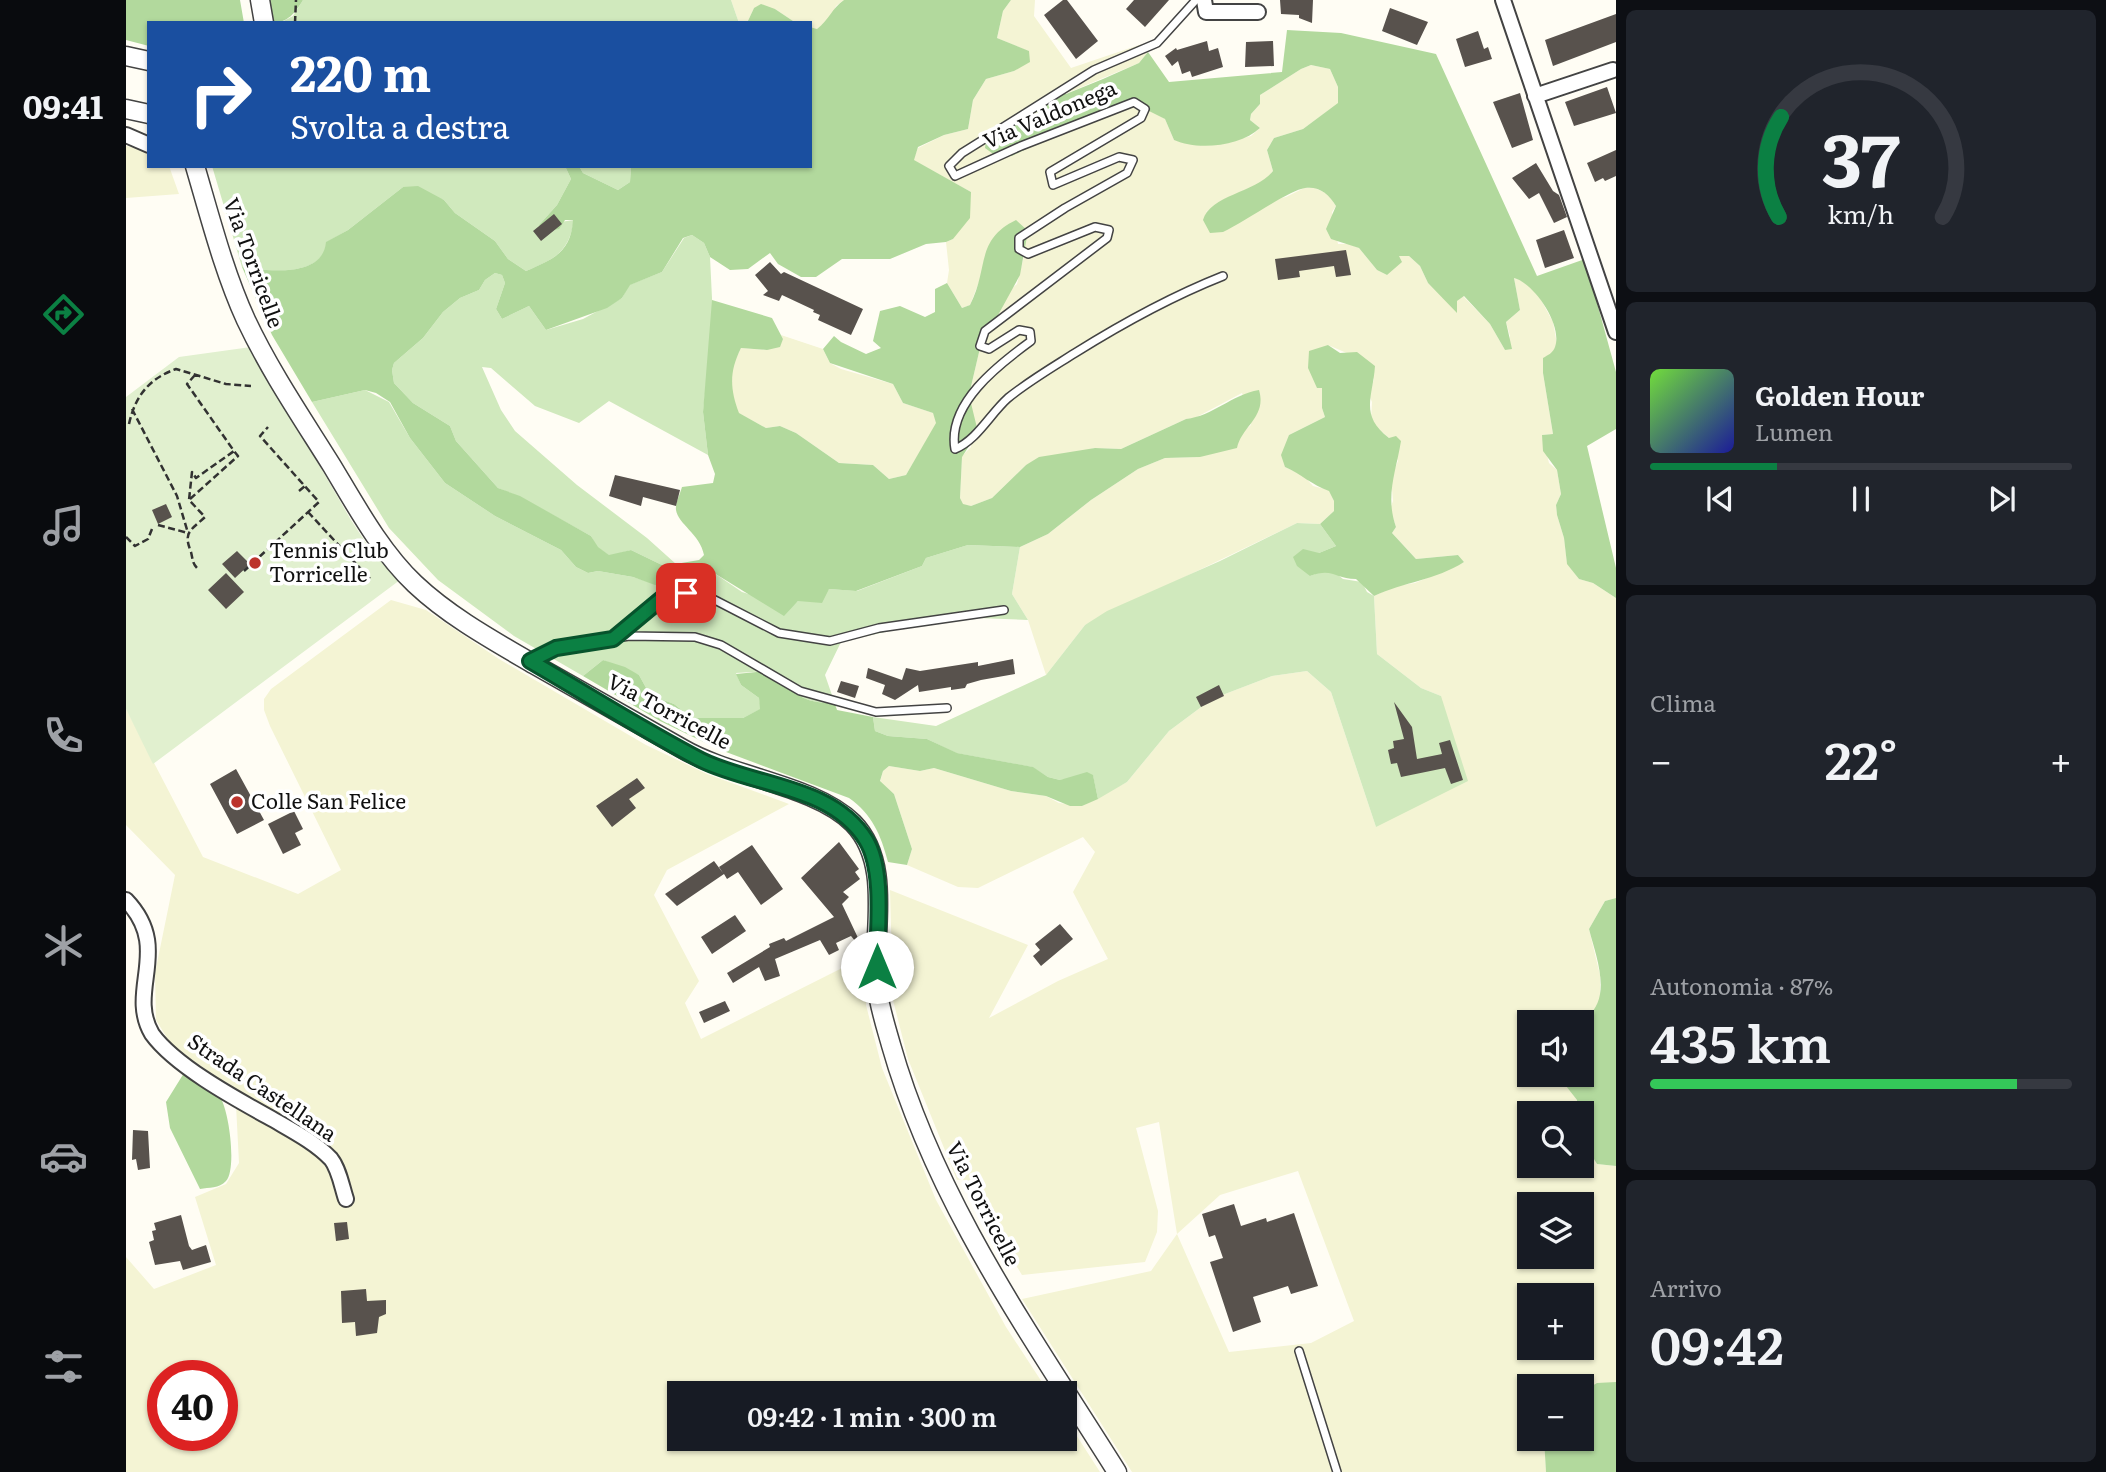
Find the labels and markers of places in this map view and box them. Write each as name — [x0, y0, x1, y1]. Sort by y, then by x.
place label: Tennis Club Torricelle — [269, 533, 389, 588]
marker: Tennis Club Torricelle — [247, 555, 263, 571]
pin — [656, 563, 716, 623]
place label: Colle San Felice — [251, 784, 406, 815]
marker: Colle San Felice — [229, 794, 245, 810]

